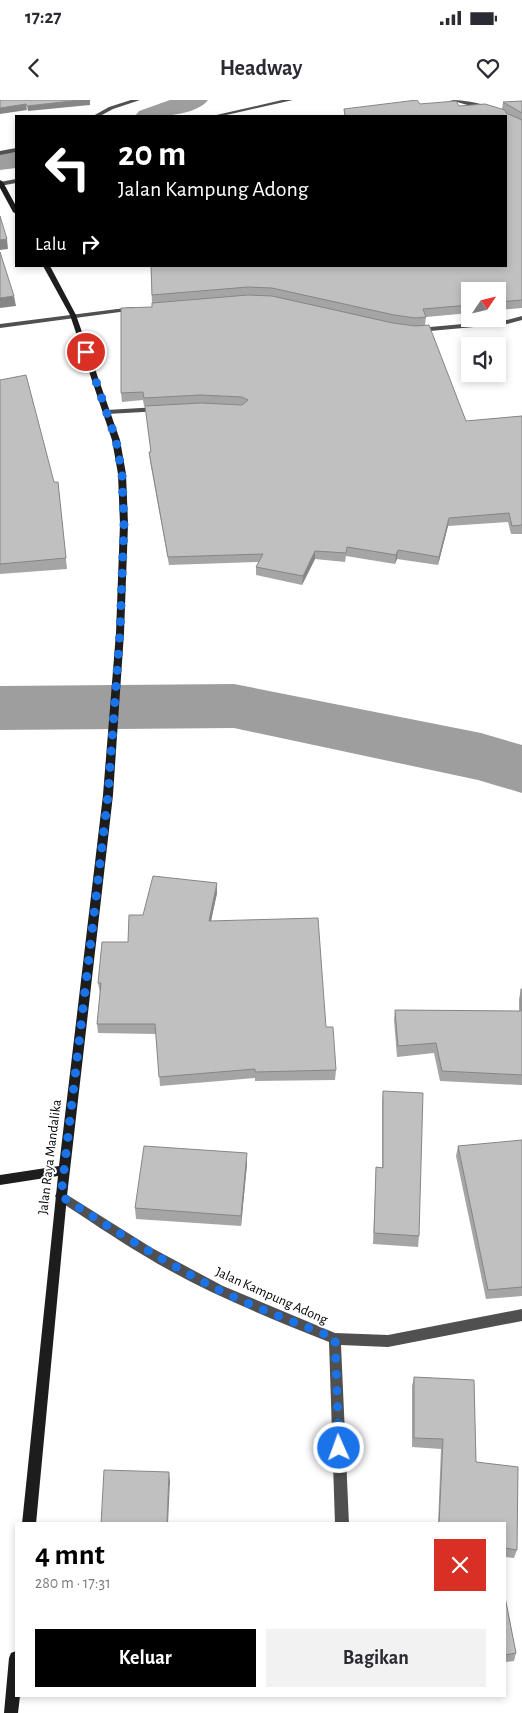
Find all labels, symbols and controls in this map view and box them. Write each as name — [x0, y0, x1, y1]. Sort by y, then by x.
text: 17:27 — [25, 8, 62, 27]
icon: back — [20, 54, 48, 82]
icon: heart — [474, 54, 502, 82]
text: Headway — [220, 57, 302, 79]
icon: left — [35, 135, 100, 200]
text: 20 m — [118, 137, 186, 172]
text: Jalan Kampung Adong — [118, 178, 309, 200]
icon: right — [76, 230, 104, 258]
text: Lalu — [35, 235, 66, 254]
north arrow — [461, 282, 506, 328]
map controls — [461, 282, 506, 382]
pin — [65, 331, 107, 373]
button: sound — [461, 337, 506, 382]
icon: arrive — [72, 338, 100, 366]
street label: Jalan Raya Mandalika — [36, 1098, 64, 1215]
street label: Jalan Kampung Adong — [213, 1265, 330, 1327]
position arrow — [312, 1421, 364, 1473]
button: close — [434, 1539, 486, 1591]
text: 4 mnt — [35, 1540, 105, 1570]
text: 280 m · 17:31 — [35, 1575, 111, 1591]
button: Keluar — [35, 1629, 256, 1687]
button: Bagikan — [266, 1629, 486, 1687]

